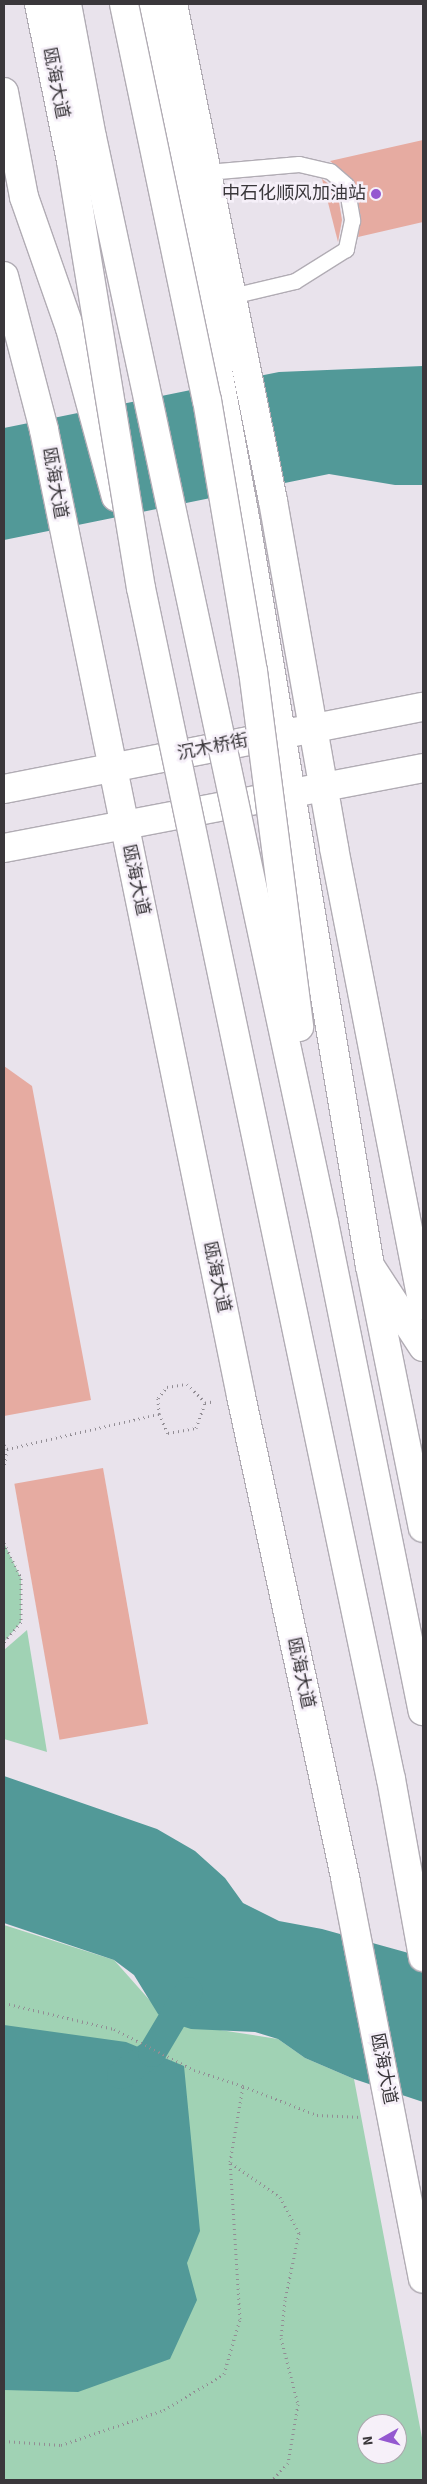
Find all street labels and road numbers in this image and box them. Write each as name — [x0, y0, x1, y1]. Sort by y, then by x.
street label: 瓯海大道 — [38, 46, 72, 120]
street label: 瓯海大道 — [37, 446, 71, 520]
street label: 沉木桥街 — [176, 731, 250, 765]
street label: 瓯海大道 — [117, 843, 153, 917]
street label: 瓯海大道 — [198, 1240, 234, 1314]
street label: 瓯海大道 — [282, 1636, 318, 1710]
street label: 瓯海大道 — [366, 2032, 400, 2106]

